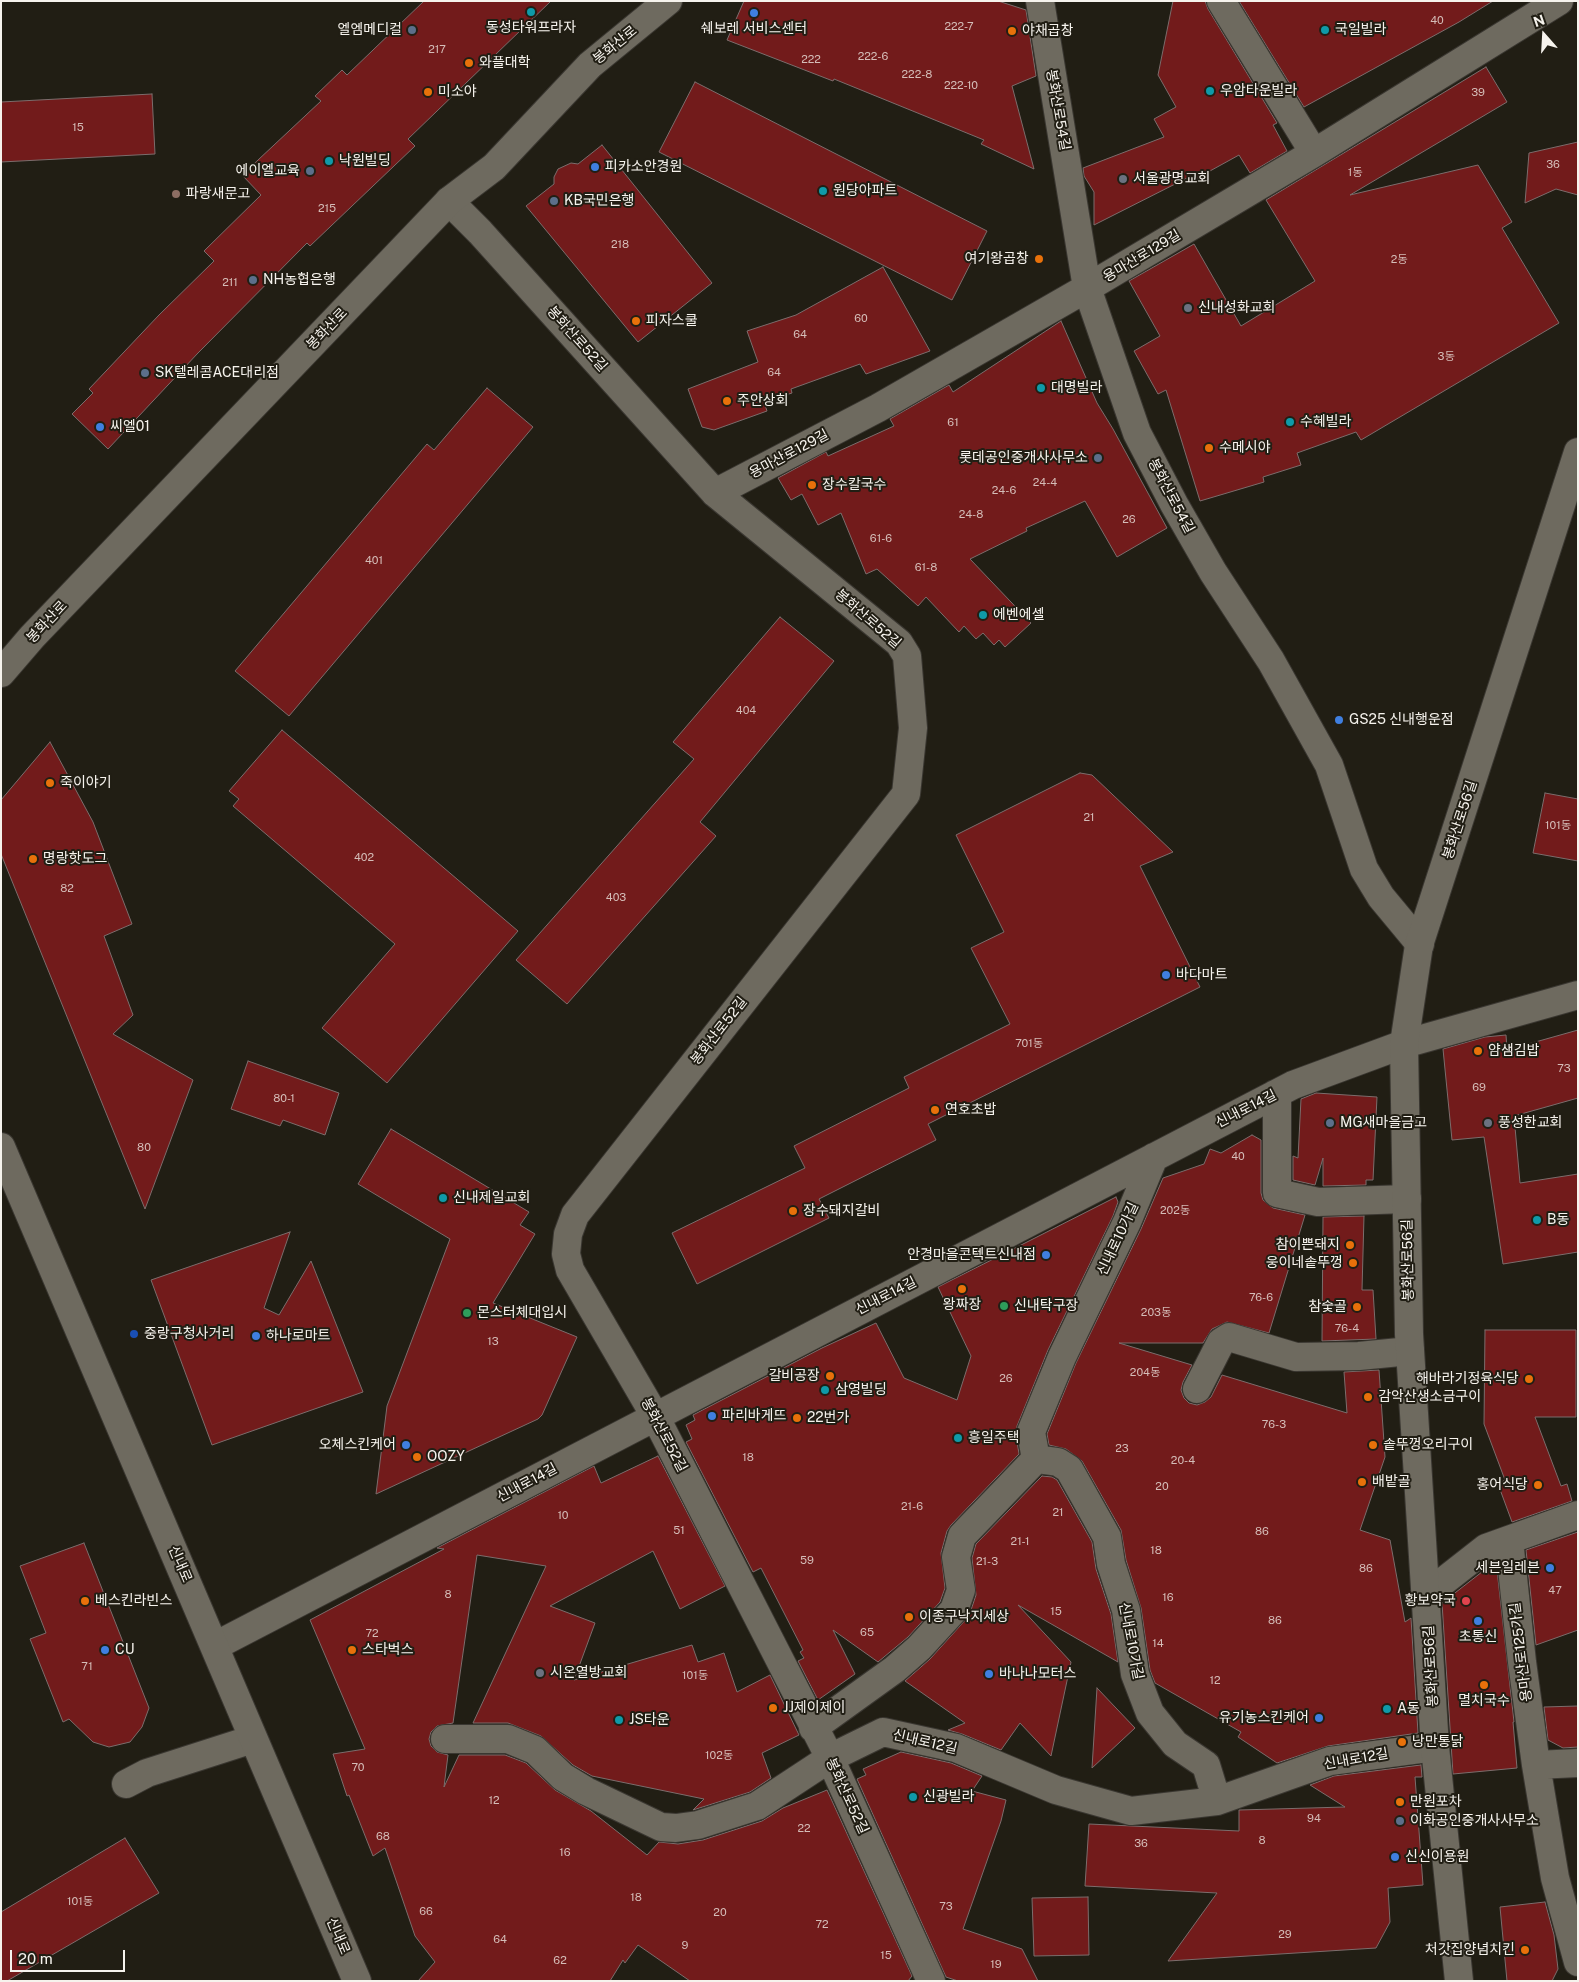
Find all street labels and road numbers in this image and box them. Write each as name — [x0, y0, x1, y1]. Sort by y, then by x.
street label: 봉화산로 — [590, 22, 640, 68]
street label: 봉화산로54길 — [1043, 68, 1073, 152]
street label: 용마산로129길 — [1100, 226, 1184, 286]
street label: 봉화산로52길 — [543, 303, 611, 375]
street label: 봉화산로 — [303, 305, 351, 353]
street label: 용마산로129길 — [747, 426, 831, 482]
street label: 봉화산로54길 — [1144, 456, 1198, 536]
street label: 봉화산로52길 — [832, 586, 904, 652]
street label: 봉화산로 — [23, 597, 71, 647]
street label: 봉화산로56길 — [1439, 778, 1481, 862]
street label: 봉화산로52길 — [687, 994, 751, 1068]
street label: 신내로14길 — [1213, 1087, 1279, 1131]
street label: 신내로10가길 — [1094, 1200, 1142, 1278]
street label: 봉화산로56길 — [1399, 1219, 1417, 1301]
street label: 신내로14길 — [853, 1274, 919, 1318]
street label: 봉화산로52길 — [637, 1395, 691, 1475]
street label: 신내로14길 — [494, 1460, 560, 1506]
street label: 신내로 — [165, 1543, 195, 1585]
street label: 신내로10가길 — [1115, 1601, 1147, 1681]
street label: 용마산로125가길 — [1507, 1601, 1535, 1703]
street label: 봉화산로56길 — [1420, 1625, 1442, 1707]
street label: 신내로12길 — [891, 1726, 959, 1758]
street label: 신내로12길 — [1322, 1745, 1390, 1773]
street label: 봉화산로52길 — [822, 1755, 872, 1837]
street label: 신내로 — [323, 1915, 353, 1957]

